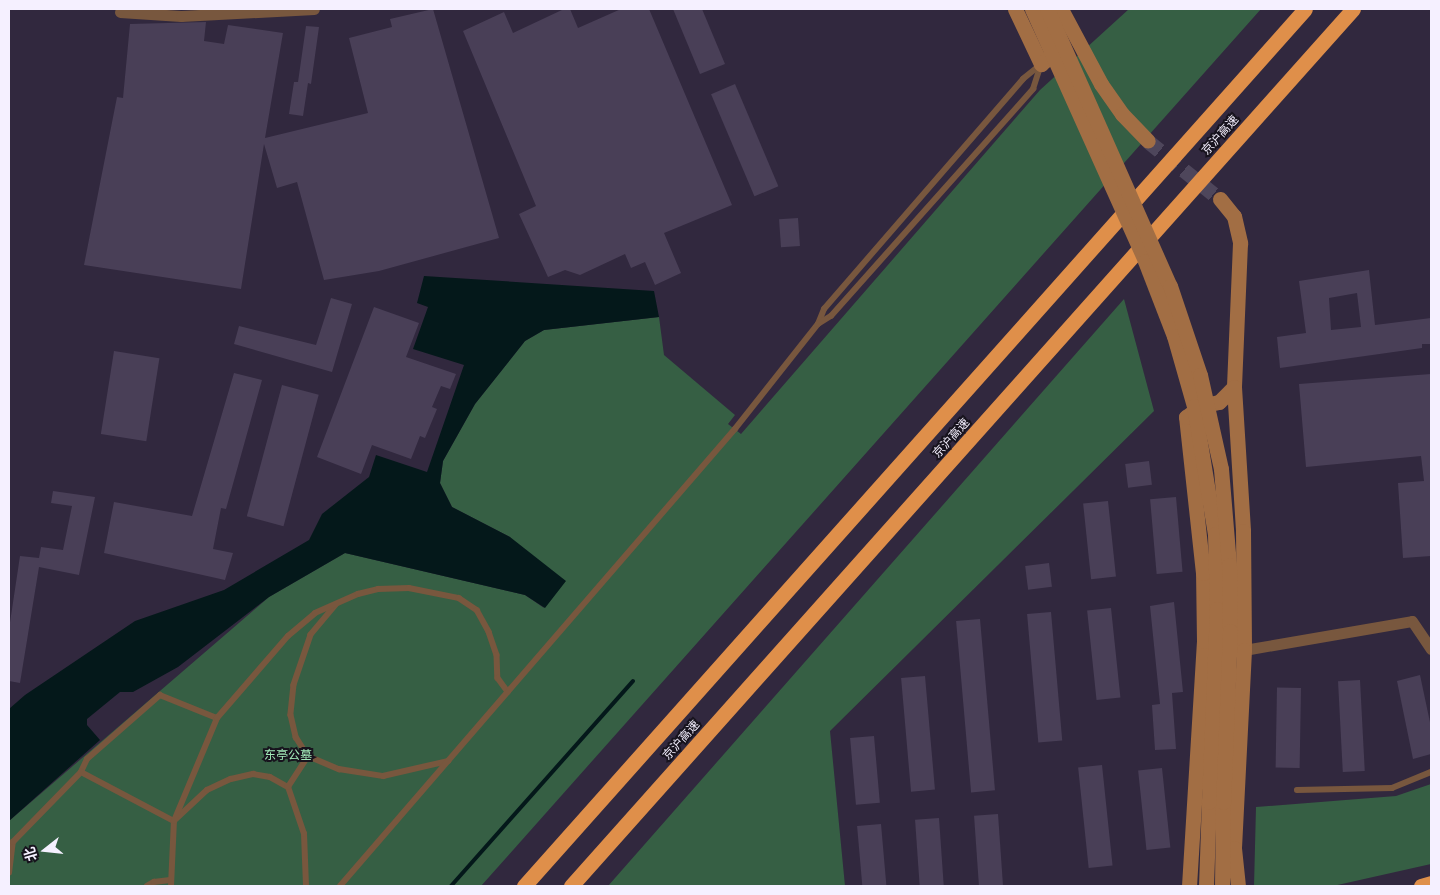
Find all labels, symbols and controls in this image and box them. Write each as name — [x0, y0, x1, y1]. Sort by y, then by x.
street label: 京沪高速 — [1199, 112, 1241, 158]
street label: 京沪高速 — [930, 415, 972, 461]
street label: 京沪高速 — [660, 717, 702, 763]
park label: 东亭公墓 — [264, 748, 312, 762]
north arrow — [20, 825, 70, 875]
text: 北 — [20, 845, 41, 863]

